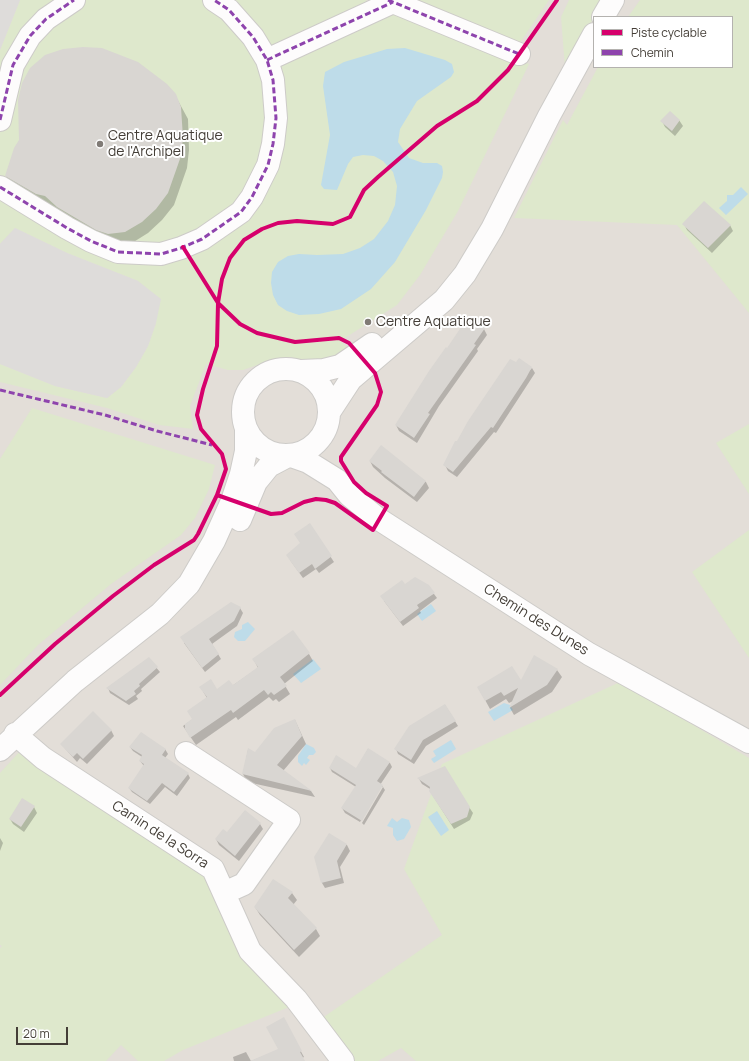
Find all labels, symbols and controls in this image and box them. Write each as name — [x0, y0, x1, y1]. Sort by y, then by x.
legend — [593, 16, 733, 68]
text: Piste cyclable — [631, 24, 707, 41]
text: Chemin — [631, 44, 674, 61]
place label: Centre Aquatique de l'Archipel — [108, 128, 223, 160]
marker: Centre Aquatique de l'Archipel — [95, 139, 105, 149]
place label: Centre Aquatique — [376, 314, 491, 330]
marker: Centre Aquatique — [363, 317, 373, 327]
street label: Chemin des Dunes — [480, 581, 592, 659]
street label: Camin de la Sorra — [109, 798, 211, 872]
scale bar — [18, 1019, 70, 1045]
text: 20 m — [23, 1025, 50, 1042]

